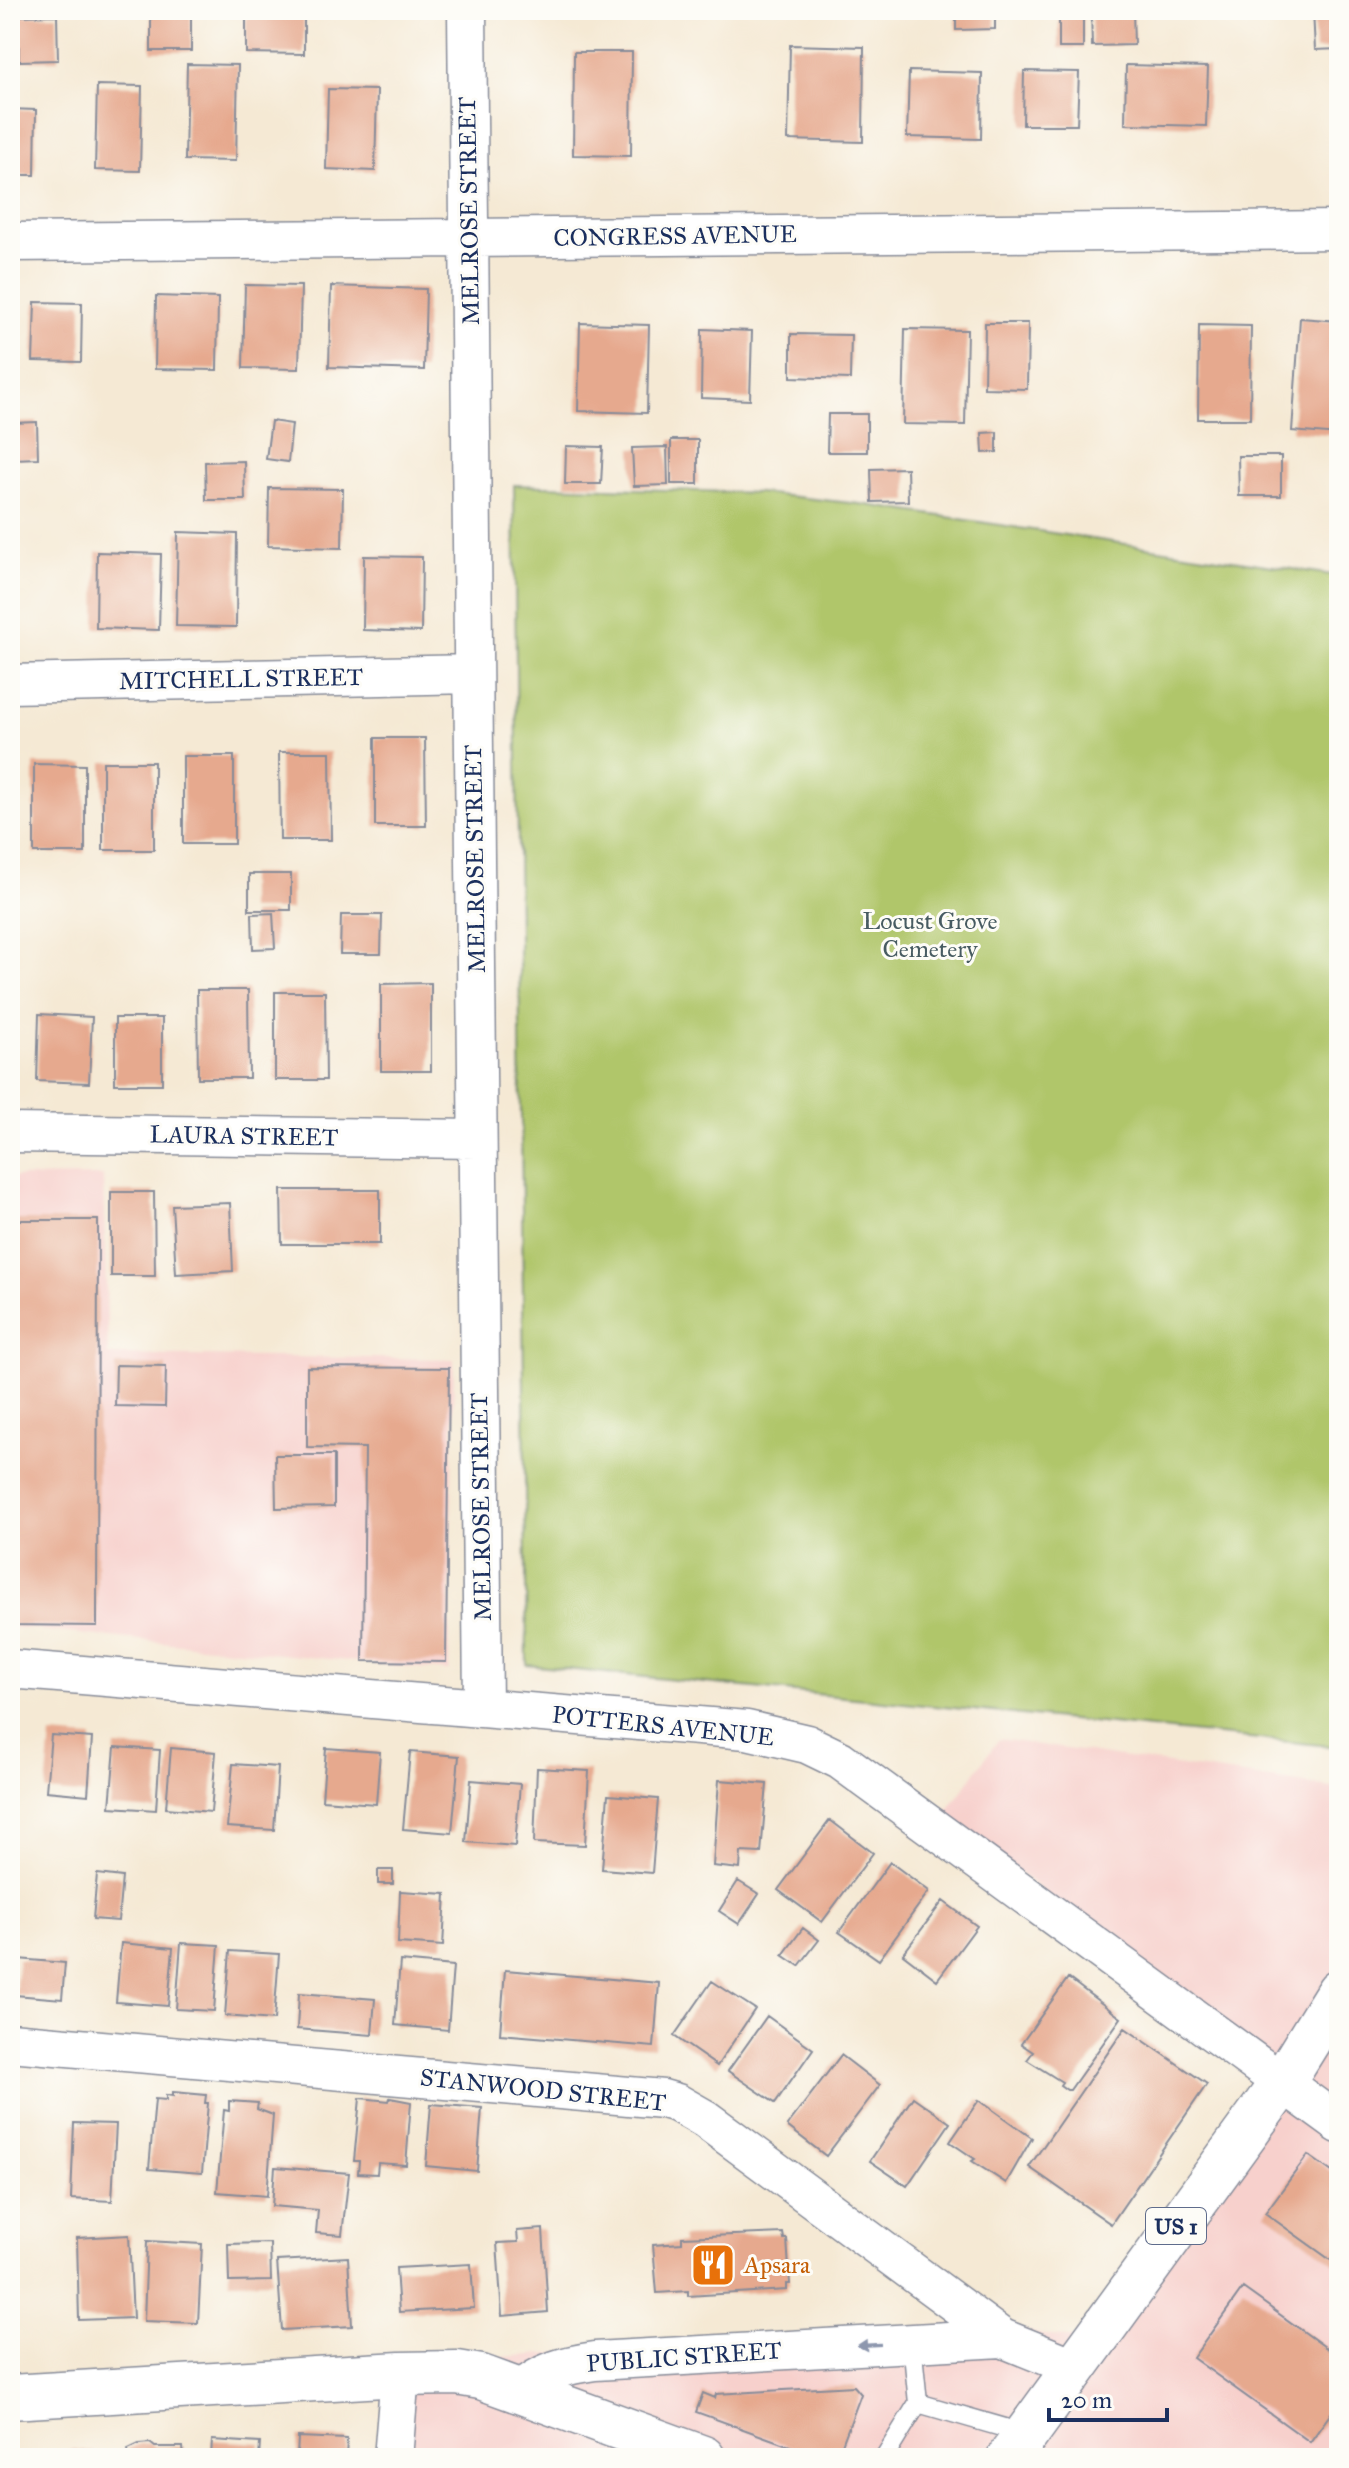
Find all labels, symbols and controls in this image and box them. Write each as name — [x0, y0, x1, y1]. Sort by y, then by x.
street label: MELROSE STREET — [452, 97, 486, 325]
street label: CONGRESS AVENUE — [553, 219, 797, 253]
street label: MITCHELL STREET — [119, 662, 363, 696]
street label: MELROSE STREET — [458, 745, 492, 973]
park label: Locust Grove Cemetery — [862, 906, 998, 964]
street label: LAURA STREET — [149, 1119, 339, 1153]
street label: MELROSE STREET — [464, 1393, 498, 1621]
street label: POTTERS AVENUE — [551, 1699, 775, 1753]
street label: STANWOOD STREET — [418, 2062, 668, 2118]
road number: US 1 — [1146, 2208, 1206, 2244]
restaurant icon: Apsara — [689, 2241, 737, 2289]
place label: Apsara — [743, 2250, 811, 2280]
street label: PUBLIC STREET — [585, 2335, 783, 2379]
one-way arrow — [856, 2339, 881, 2352]
scale bar — [1049, 2372, 1167, 2422]
text: 20 m — [1061, 2385, 1112, 2415]

